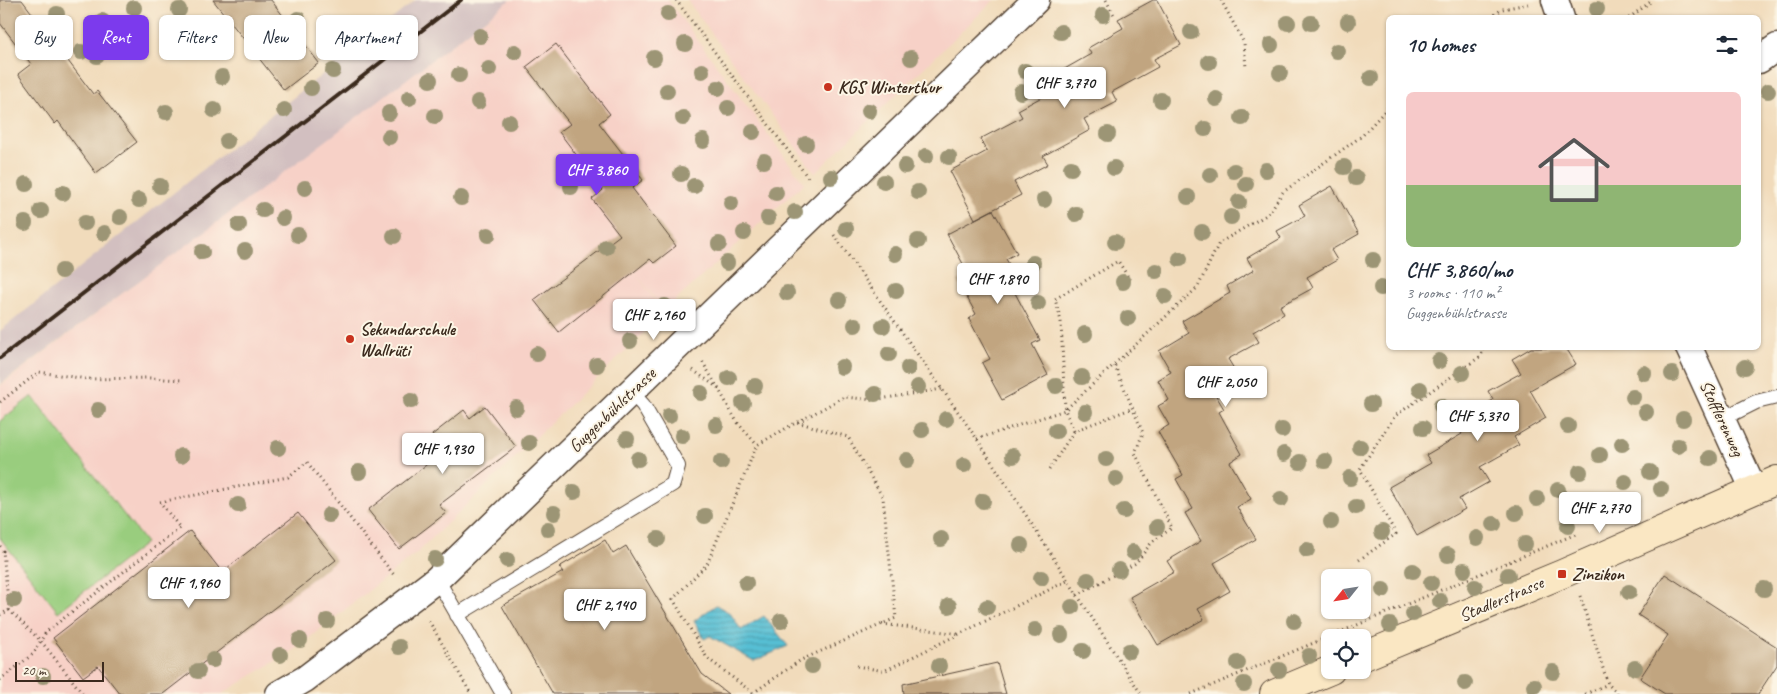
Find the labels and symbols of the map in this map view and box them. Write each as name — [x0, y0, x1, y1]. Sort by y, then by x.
pin: CHF 3,770 — [1008, 66, 1122, 109]
place label: KGS Winterthur — [838, 76, 943, 98]
marker: KGS Winterthur — [822, 81, 834, 93]
pin: CHF 3,860 — [540, 154, 654, 196]
pin: CHF 1,890 — [941, 262, 1055, 305]
pin: CHF 2,160 — [597, 298, 711, 341]
place label: Sekundarschule Wallrüti — [360, 318, 457, 361]
marker: Sekundarschule Wallrüti — [344, 333, 356, 345]
street label: Guggenbühlstrasse — [564, 362, 661, 457]
pin: CHF 2,050 — [1169, 366, 1283, 408]
street label: Stofflerenweg — [1695, 377, 1750, 461]
pin: CHF 5,370 — [1421, 400, 1535, 442]
pin: CHF 1,930 — [386, 432, 500, 475]
pin: CHF 2,770 — [1543, 492, 1657, 534]
place label: Zinzikon — [1572, 563, 1625, 585]
pin: CHF 1,960 — [132, 566, 246, 609]
marker: Zinzikon — [1556, 568, 1568, 580]
north arrow — [1321, 569, 1371, 619]
street label: Stadlerstrasse — [1456, 571, 1548, 627]
pin: CHF 2,140 — [548, 588, 662, 631]
scale bar — [15, 659, 104, 682]

